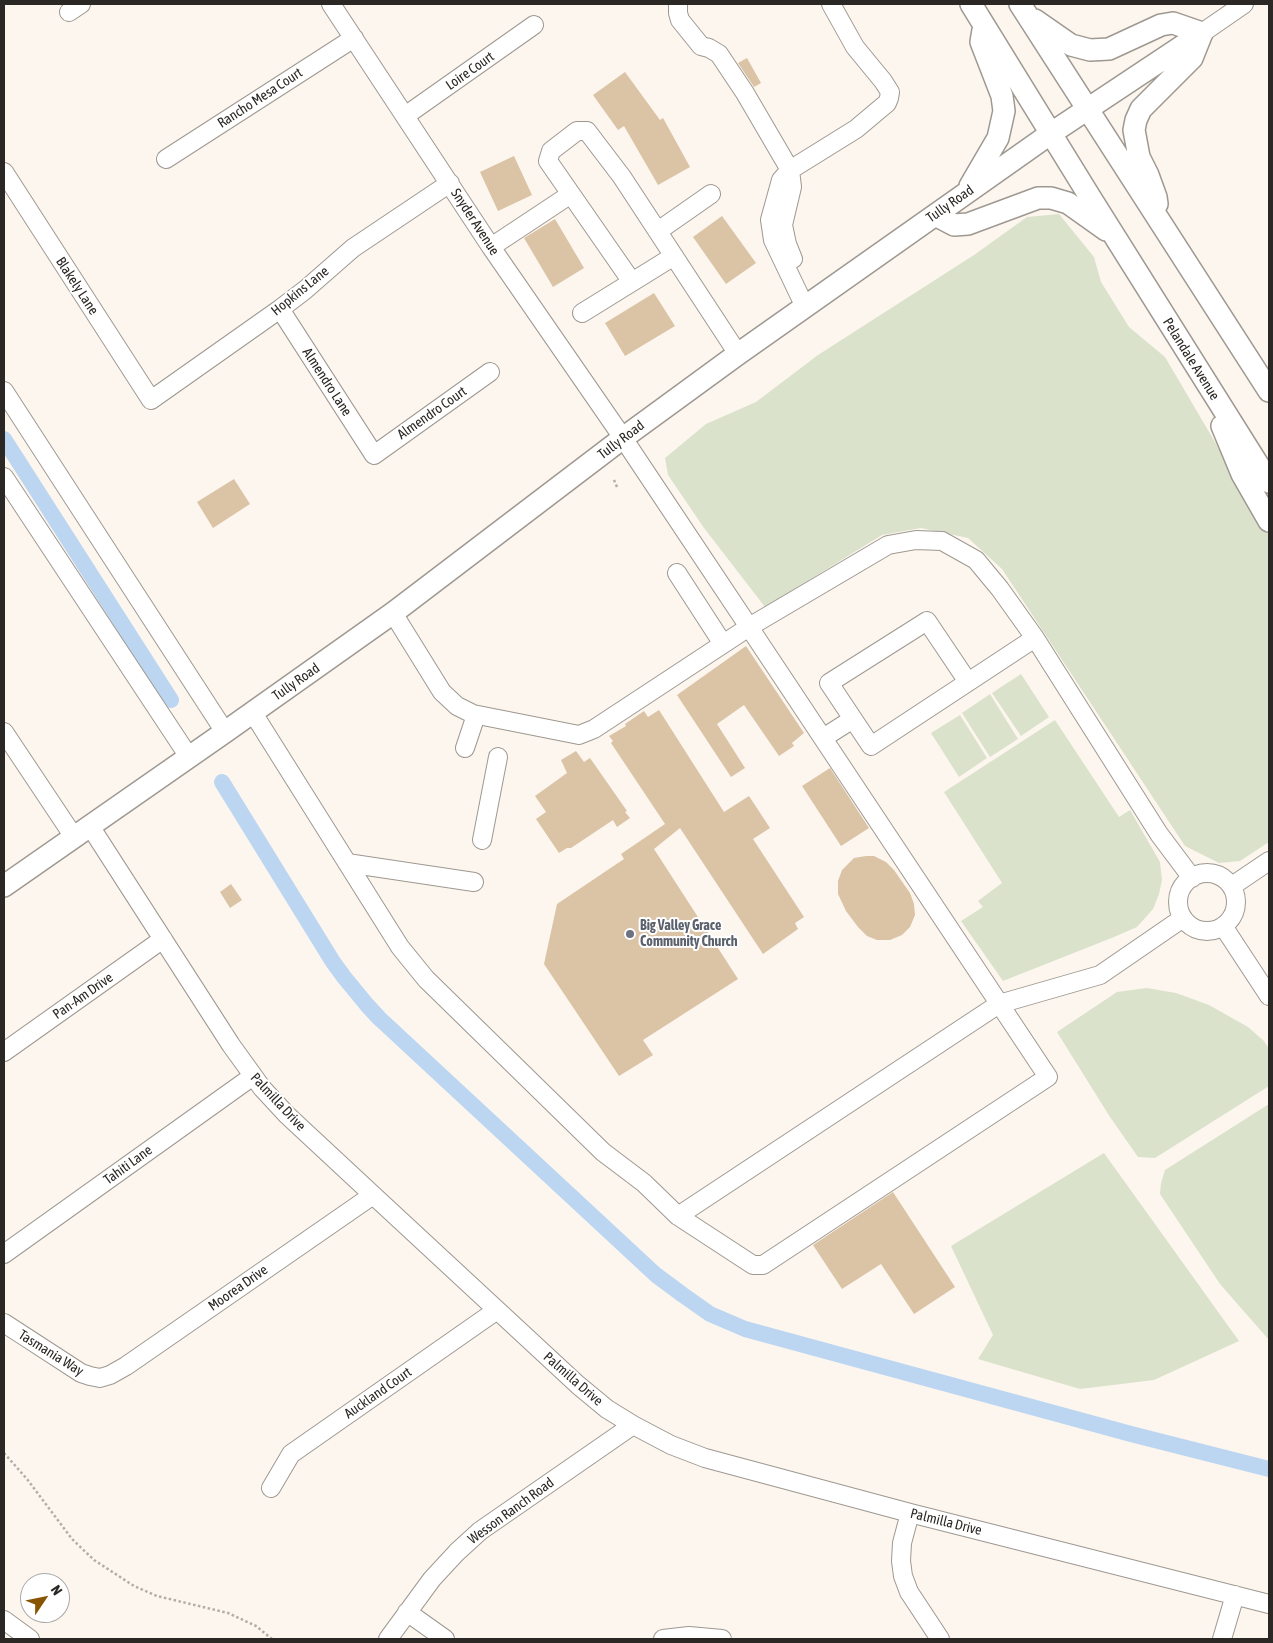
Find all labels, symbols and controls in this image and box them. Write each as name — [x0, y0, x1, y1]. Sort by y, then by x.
street label: Loire Court — [443, 48, 497, 94]
street label: Rancho Mesa Court — [215, 64, 305, 132]
street label: Tully Road — [923, 182, 977, 226]
street label: Snyder Avenue — [447, 186, 503, 258]
street label: Blakely Lane — [52, 254, 102, 318]
street label: Hopkins Lane — [268, 263, 332, 319]
street label: Pelandale Avenue — [1159, 315, 1223, 403]
street label: Almendro Lane — [299, 345, 355, 419]
street label: Almendro Court — [394, 383, 470, 443]
street label: Tully Road — [594, 417, 648, 463]
street label: Tully Road — [269, 660, 323, 704]
place label: Big Valley Grace Community Church — [640, 918, 737, 950]
marker: Big Valley Grace Community Church — [624, 928, 636, 940]
street label: Pan-Am Drive — [50, 969, 116, 1023]
street label: Palmilla Drive — [247, 1070, 309, 1134]
street label: Tahiti Lane — [100, 1142, 156, 1188]
street label: Moorea Drive — [205, 1261, 271, 1315]
street label: Tasmania Way — [15, 1326, 87, 1380]
street label: Palmilla Drive — [540, 1349, 606, 1409]
street label: Auckland Court — [341, 1364, 415, 1422]
street label: Wesson Ranch Road — [465, 1474, 557, 1548]
street label: Palmilla Drive — [908, 1505, 984, 1539]
north arrow — [20, 1573, 70, 1623]
text: N — [48, 1582, 66, 1598]

